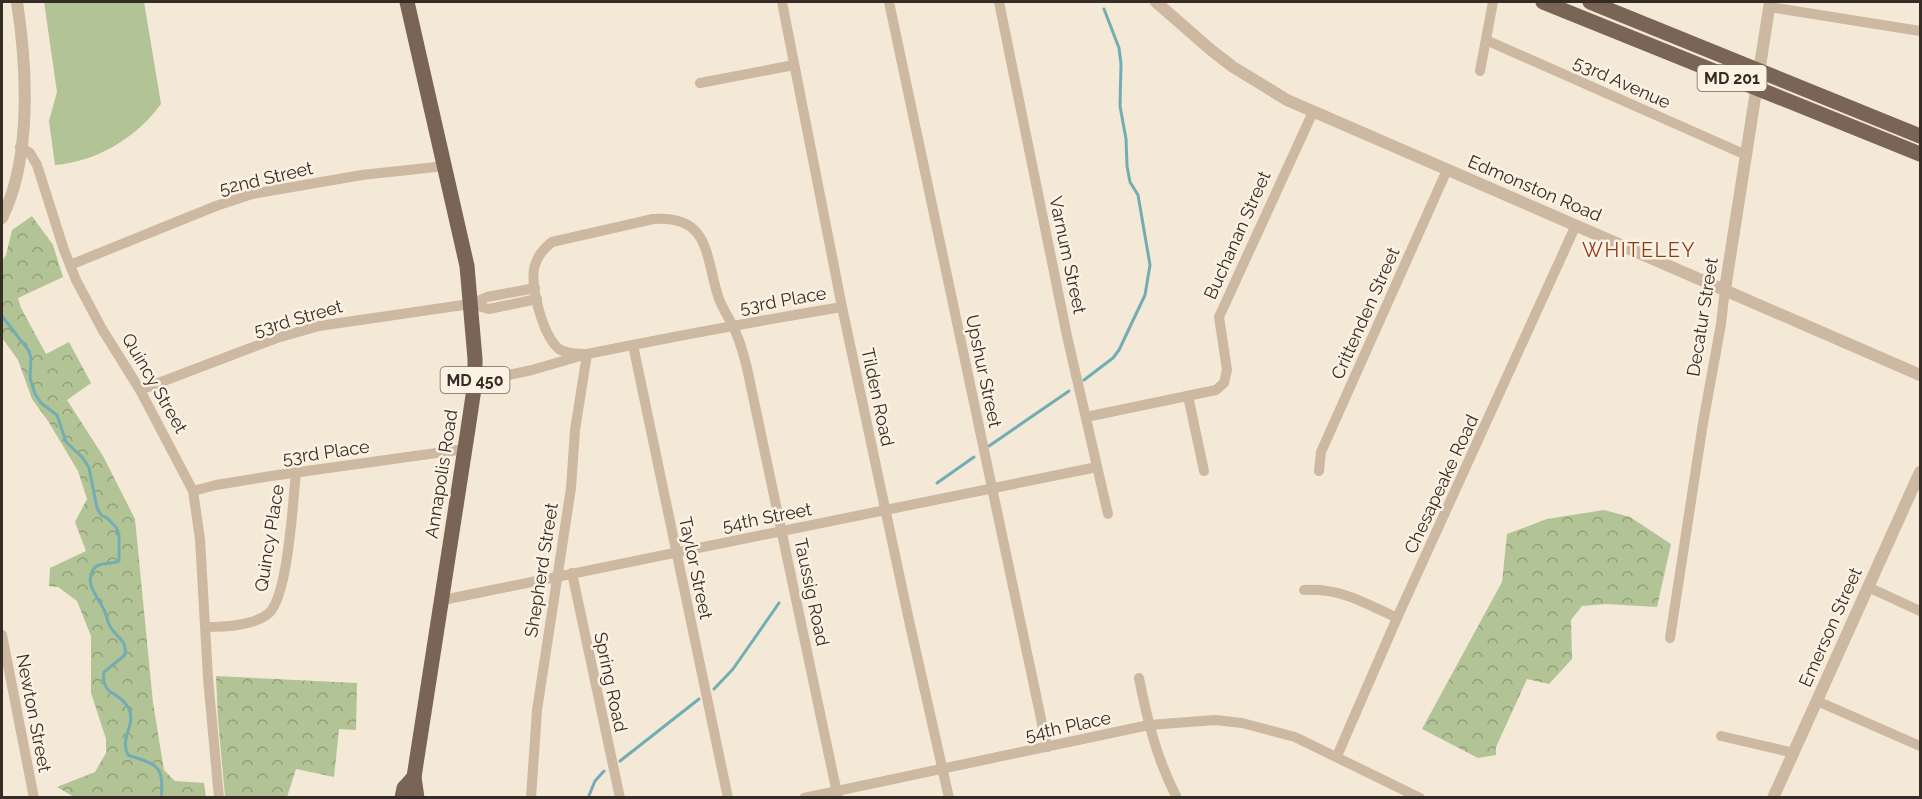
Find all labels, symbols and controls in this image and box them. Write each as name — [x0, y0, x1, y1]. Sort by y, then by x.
street label: 53rd Avenue — [1570, 51, 1674, 113]
road number: MD 201 — [1698, 65, 1766, 91]
street label: Edmonston Road — [1465, 150, 1605, 226]
street label: 52nd Street — [217, 157, 315, 199]
street label: Buchanan Street — [1199, 168, 1275, 302]
street label: Varnum Street — [1045, 194, 1091, 316]
district label: WHITELEY — [1582, 238, 1696, 262]
street label: Crittenden Street — [1326, 244, 1404, 382]
street label: Decatur Street — [1682, 256, 1722, 378]
street label: 53rd Place — [738, 282, 828, 318]
street label: 53rd Street — [251, 295, 345, 341]
street label: Upshur Street — [962, 313, 1006, 429]
street label: Quincy Street — [118, 329, 192, 437]
street label: Tilden Road — [857, 346, 899, 448]
road number: MD 450 — [440, 367, 510, 393]
street label: Annapolis Road — [420, 408, 462, 540]
street label: Chesapeake Road — [1400, 411, 1482, 557]
street label: 53rd Place — [281, 435, 371, 468]
street label: Quincy Place — [250, 482, 288, 593]
street label: 54th Street — [721, 498, 813, 536]
street label: Shepherd Street — [520, 501, 562, 639]
street label: Taylor Street — [675, 515, 717, 621]
street label: Taussig Road — [790, 536, 834, 648]
street label: Emerson Street — [1794, 564, 1866, 690]
street label: Spring Road — [590, 630, 632, 734]
street label: Newton Street — [12, 652, 56, 774]
street label: 54th Place — [1023, 707, 1113, 745]

